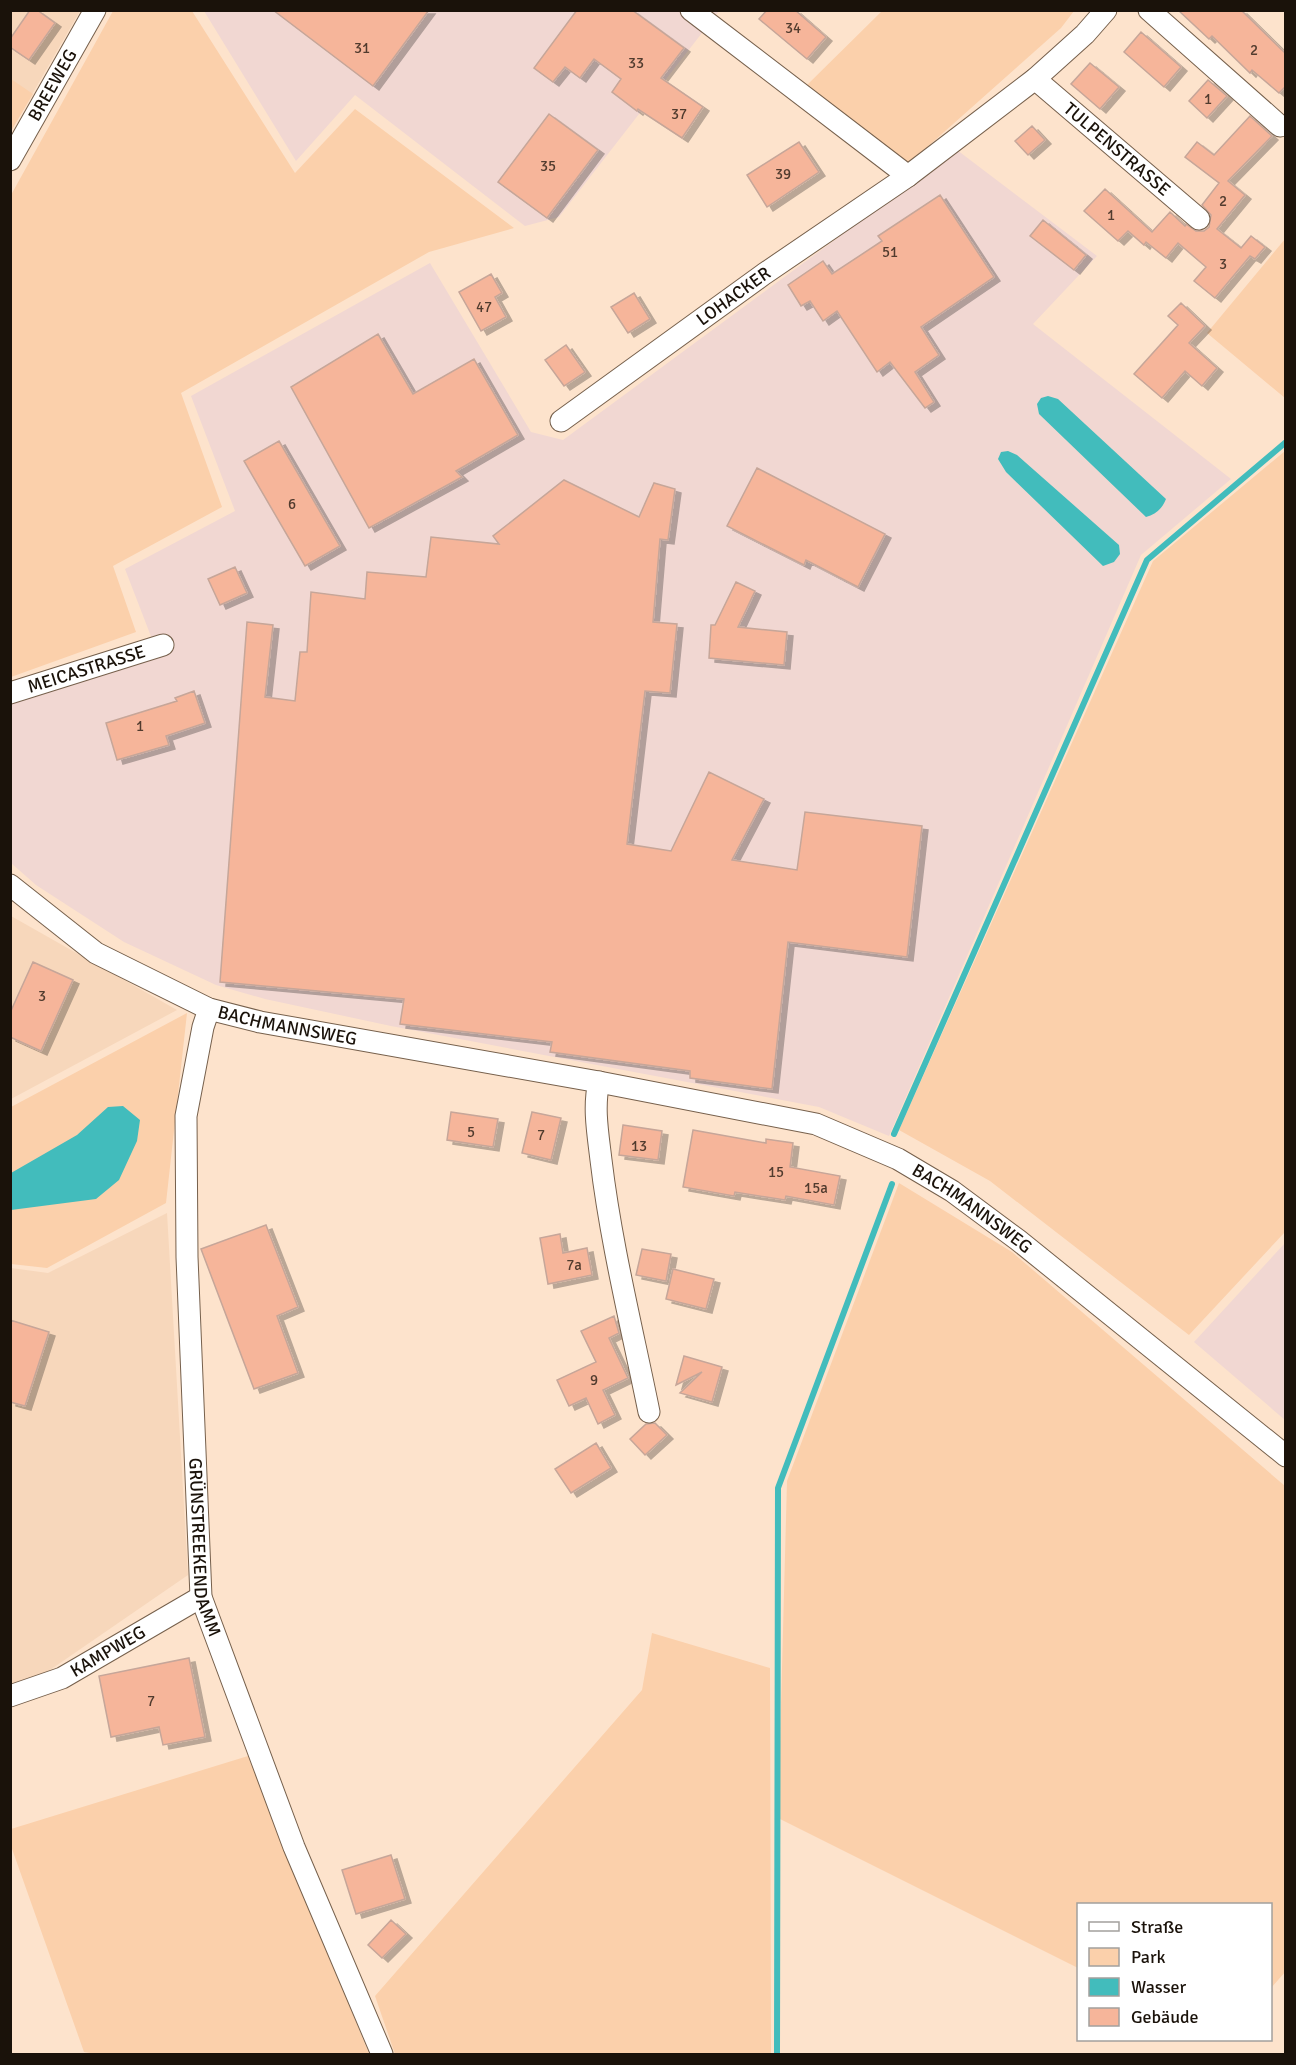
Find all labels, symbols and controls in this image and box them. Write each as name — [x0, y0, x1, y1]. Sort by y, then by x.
house number: 34 — [785, 19, 801, 37]
house number: 31 — [354, 39, 370, 57]
house number: 2 — [1250, 41, 1258, 59]
street label: BREEWEG — [23, 45, 81, 125]
house number: 33 — [628, 54, 644, 72]
house number: 1 — [1204, 90, 1212, 108]
street label: TULPENSTRASSE — [1059, 98, 1175, 201]
house number: 37 — [671, 105, 687, 123]
house number: 35 — [540, 157, 556, 175]
house number: 39 — [775, 165, 791, 183]
house number: 2 — [1219, 192, 1227, 210]
house number: 1 — [1107, 206, 1115, 224]
house number: 51 — [882, 243, 898, 261]
house number: 3 — [1219, 255, 1227, 273]
street label: LOHACKER — [692, 262, 775, 330]
house number: 47 — [476, 298, 492, 316]
house number: 6 — [288, 495, 296, 513]
street label: MEICASTRASSE — [25, 640, 148, 698]
house number: 1 — [136, 717, 144, 735]
house number: 3 — [38, 987, 46, 1005]
street label: BACHMANNSWEG — [216, 1001, 359, 1050]
house number: 5 — [467, 1123, 475, 1141]
house number: 7 — [537, 1126, 545, 1144]
house number: 13 — [631, 1137, 647, 1155]
street label: BACHMANNSWEG — [908, 1159, 1036, 1258]
house number: 15 — [768, 1163, 784, 1181]
house number: 15a — [804, 1179, 828, 1197]
house number: 7a — [566, 1256, 582, 1274]
house number: 9 — [590, 1371, 598, 1389]
street label: GRÜNSTREEKENDAMM — [184, 1457, 226, 1640]
street label: KAMPWEG — [66, 1621, 149, 1682]
house number: 7 — [147, 1692, 155, 1710]
legend — [1077, 1903, 1272, 2041]
text: Straße — [1131, 1916, 1183, 1938]
text: Park — [1131, 1946, 1166, 1968]
text: Wasser — [1131, 1976, 1187, 1998]
text: Gebäude — [1131, 2006, 1199, 2028]

